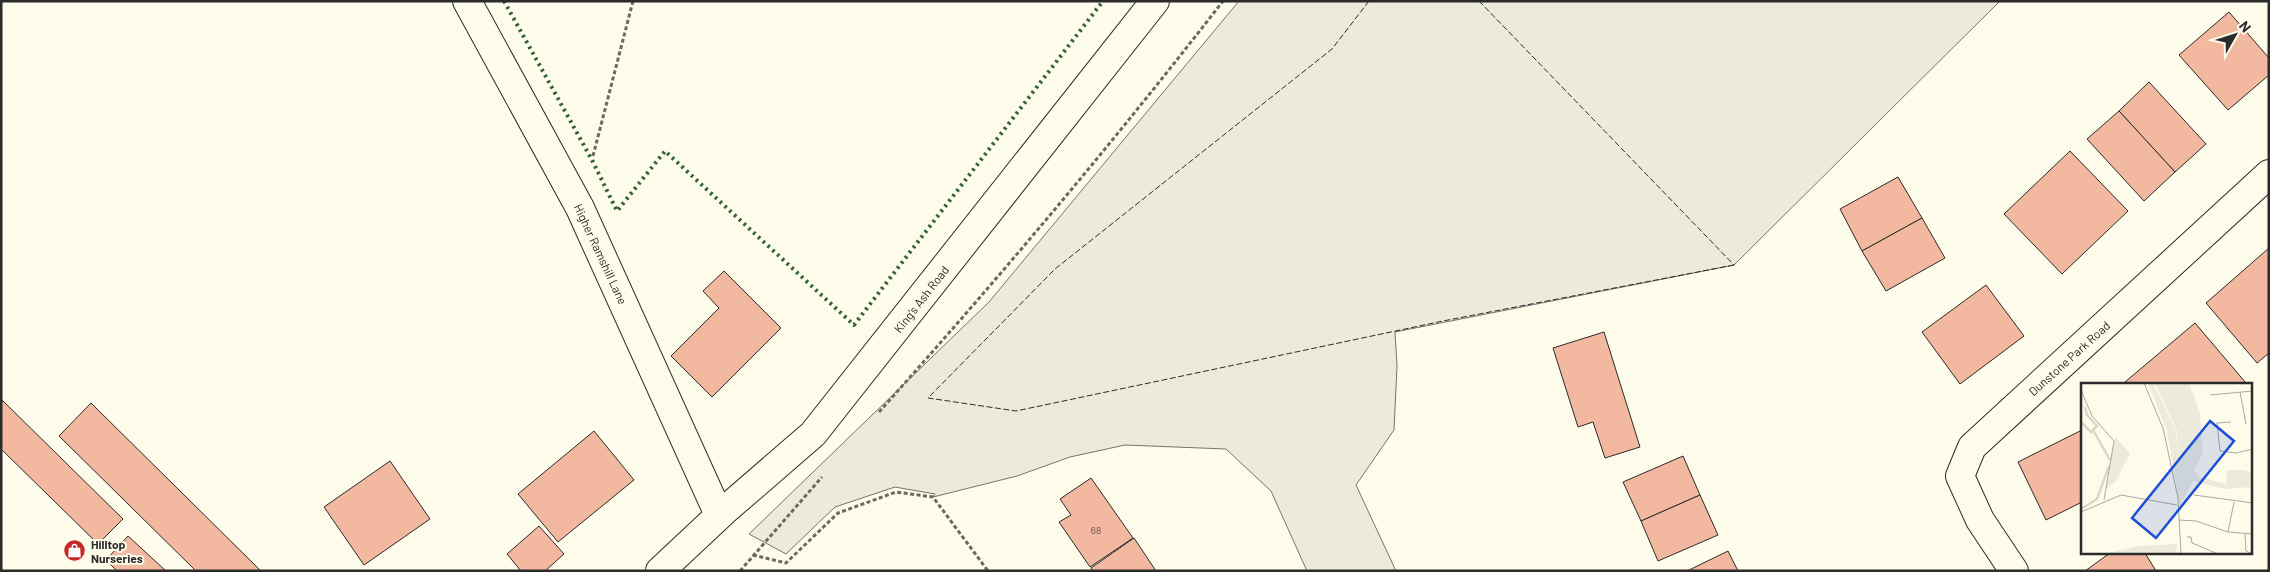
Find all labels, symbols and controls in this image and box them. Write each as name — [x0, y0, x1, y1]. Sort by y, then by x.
north arrow — [2210, 10, 2260, 60]
text: N — [2236, 18, 2255, 35]
street label: Higher Ramshill Lane — [572, 202, 630, 306]
street label: King's Ash Road — [891, 263, 951, 335]
street label: Dunstone Park Road — [2026, 318, 2112, 398]
inset map — [2081, 383, 2252, 554]
house number: 68 — [1091, 524, 1101, 536]
place label: Hilltop Nurseries — [91, 537, 143, 565]
shop icon: Hilltop Nurseries — [63, 539, 87, 563]

